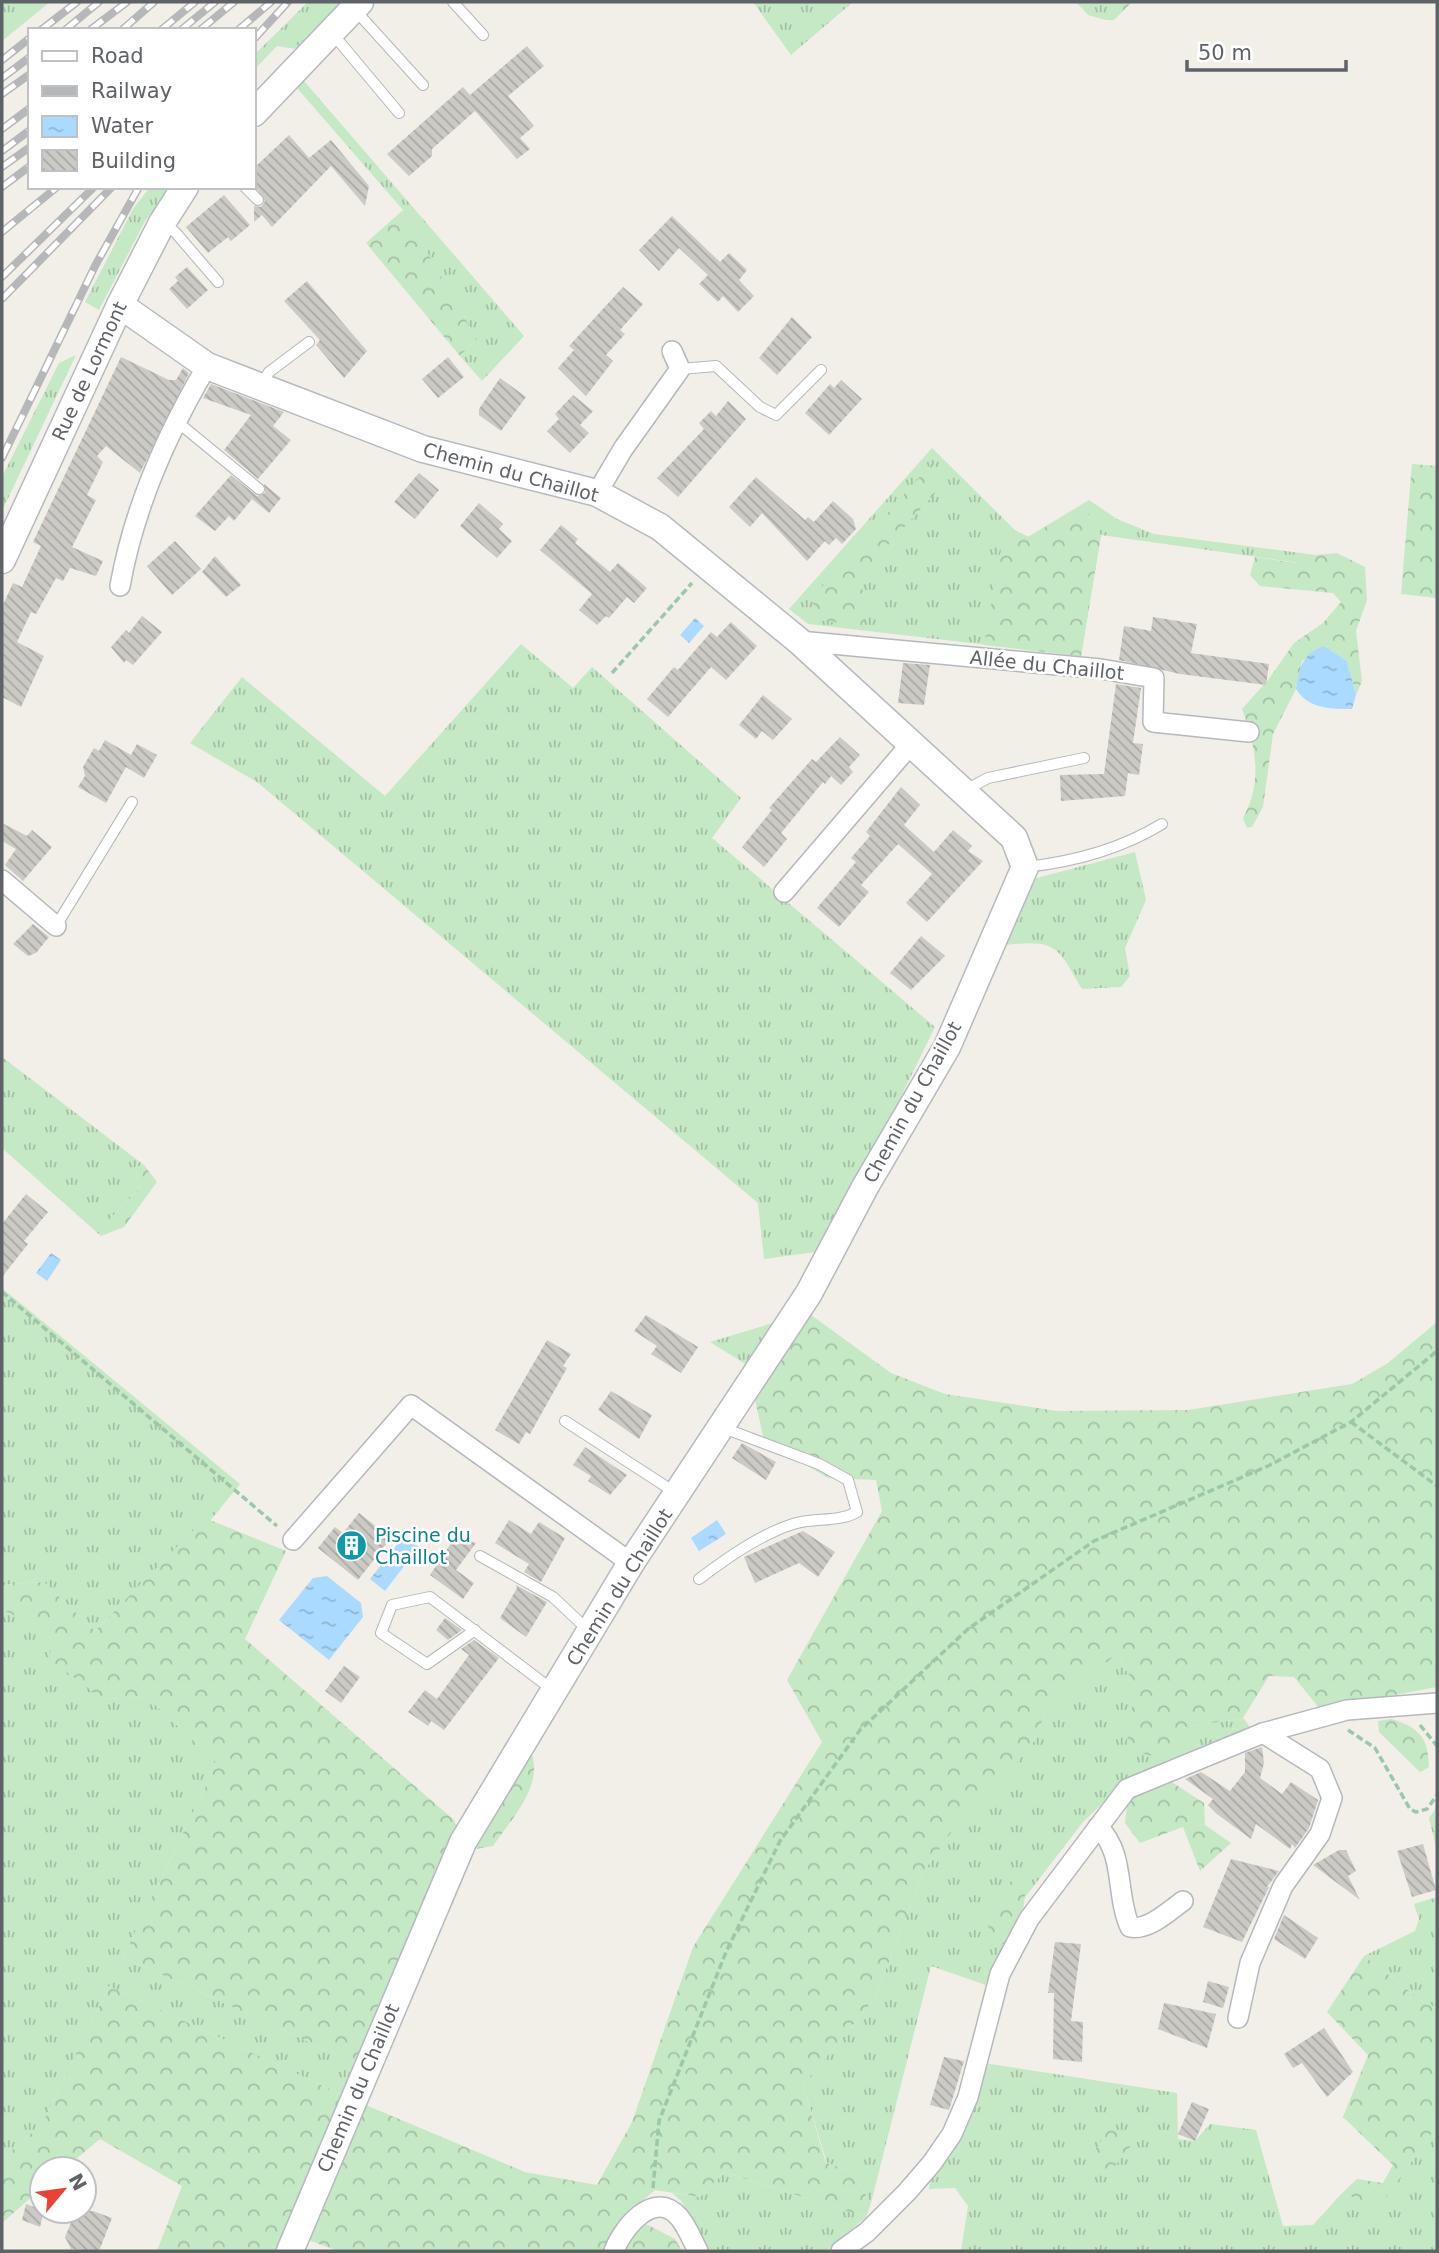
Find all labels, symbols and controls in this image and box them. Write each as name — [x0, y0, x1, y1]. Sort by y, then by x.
legend — [28, 28, 256, 189]
scale bar — [1187, 28, 1346, 72]
text: 50 m — [1198, 41, 1252, 65]
text: Road — [91, 44, 144, 68]
text: Railway — [91, 79, 172, 103]
text: Water — [91, 114, 153, 138]
text: Building — [91, 149, 176, 173]
street label: Rue de Lormont — [47, 298, 131, 444]
street label: Chemin du Chaillot — [421, 438, 601, 506]
street label: Allée du Chaillot — [969, 646, 1125, 684]
street label: Chemin du Chaillot — [859, 1018, 965, 1186]
street label: Chemin du Chaillot — [562, 1504, 676, 1670]
place label: Piscine du Chaillot — [375, 1524, 471, 1568]
building icon: Piscine du Chaillot — [335, 1529, 369, 1563]
street label: Chemin du Chaillot — [313, 2000, 403, 2176]
north arrow — [28, 2155, 98, 2225]
text: N — [64, 2169, 91, 2194]

